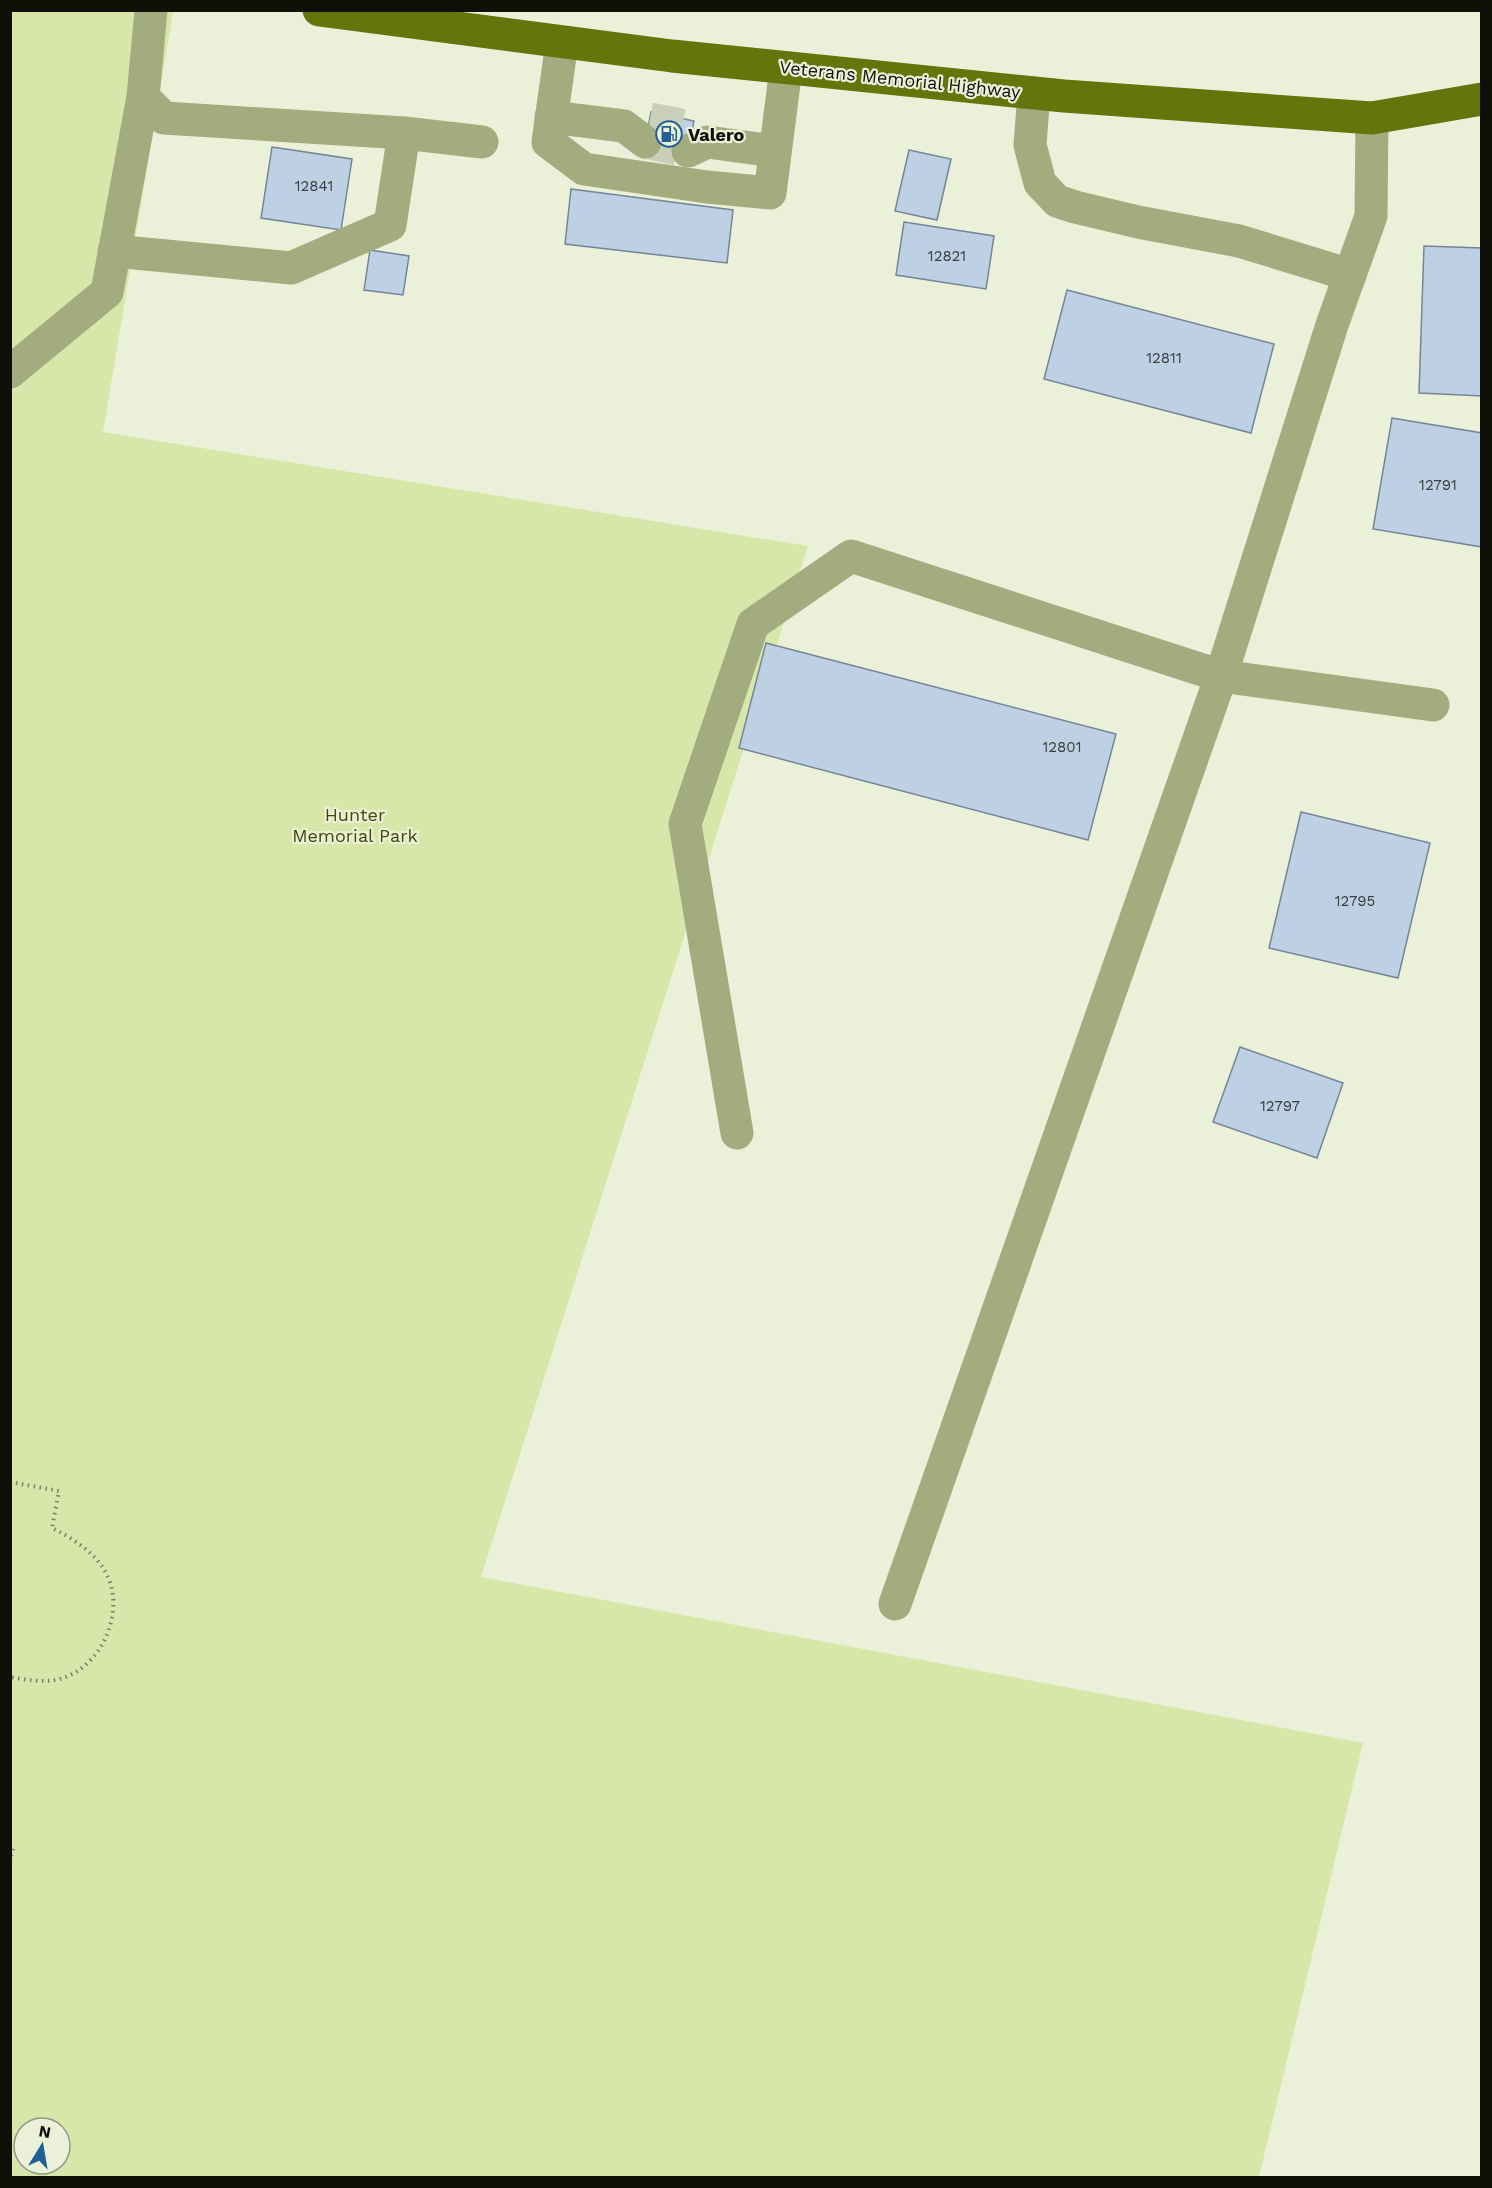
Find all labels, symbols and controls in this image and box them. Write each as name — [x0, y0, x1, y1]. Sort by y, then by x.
street label: Veterans Memorial Highway — [778, 56, 1022, 102]
fuel station icon: Valero — [654, 119, 684, 149]
place label: Valero — [688, 124, 745, 145]
house number: 12841 — [295, 177, 333, 195]
house number: 12821 — [928, 247, 966, 265]
house number: 12811 — [1146, 349, 1182, 367]
house number: 12791 — [1419, 476, 1457, 494]
house number: 12801 — [1042, 738, 1082, 756]
park label: Hunter Memorial Park — [292, 804, 418, 846]
house number: 12795 — [1335, 892, 1375, 910]
house number: 12797 — [1260, 1097, 1300, 1115]
north arrow — [12, 2116, 72, 2176]
text: N — [37, 2121, 52, 2142]

